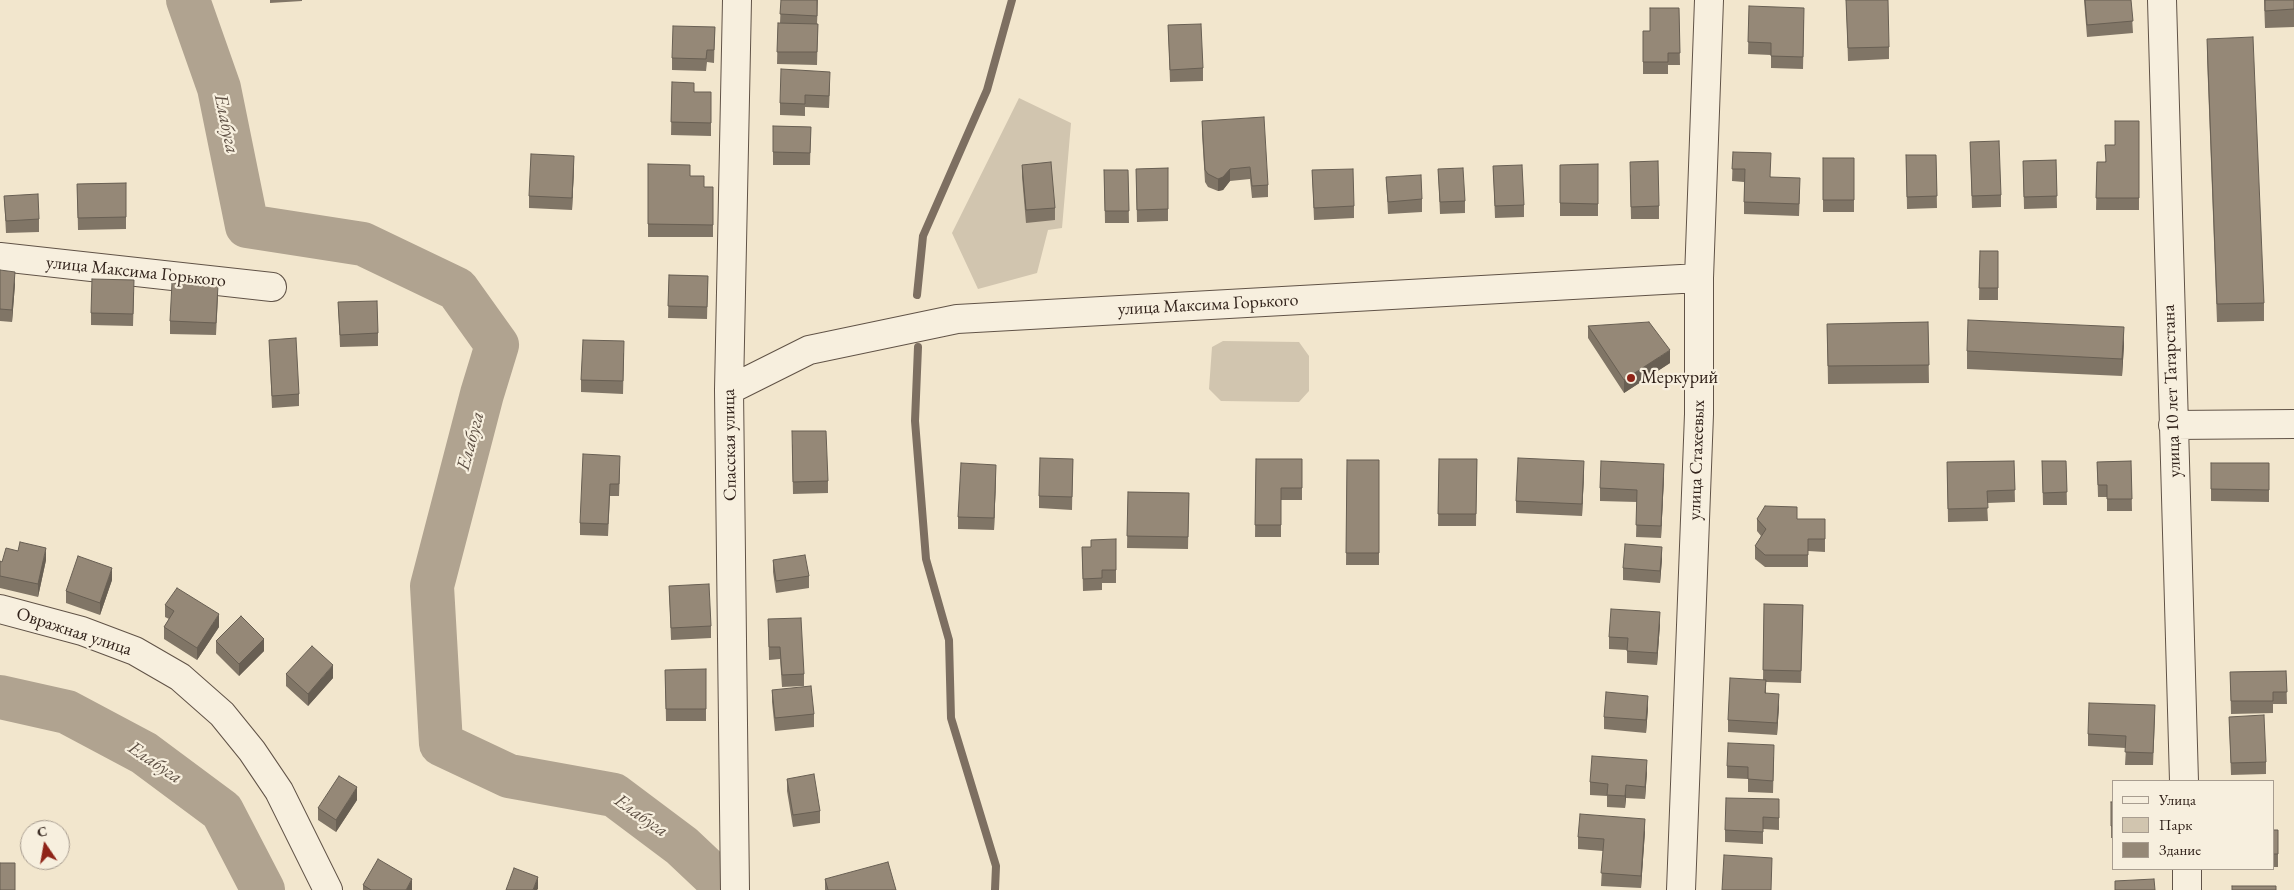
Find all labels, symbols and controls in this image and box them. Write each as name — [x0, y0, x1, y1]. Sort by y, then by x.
water label: Елабуга — [209, 92, 243, 156]
street label: улица Максима Горького — [45, 252, 227, 292]
street label: улица Максима Горького — [1117, 289, 1299, 321]
street label: улица 10 лет Татарстана — [2158, 304, 2186, 478]
place label: Меркурий — [1641, 367, 1718, 389]
marker: Меркурий — [1625, 372, 1637, 384]
street label: Спасская улица — [718, 389, 742, 501]
street label: улица Стахеевых — [1684, 399, 1710, 521]
water label: Елабуга — [452, 409, 490, 473]
street label: Овражная улица — [14, 603, 134, 661]
water label: Елабуга — [124, 737, 186, 789]
legend — [2112, 780, 2274, 870]
water label: Елабуга — [610, 789, 672, 843]
text: Улица — [2159, 790, 2196, 809]
text: Парк — [2159, 815, 2192, 834]
north arrow — [20, 820, 70, 870]
text: С — [35, 821, 49, 841]
text: Здание — [2159, 840, 2201, 859]

